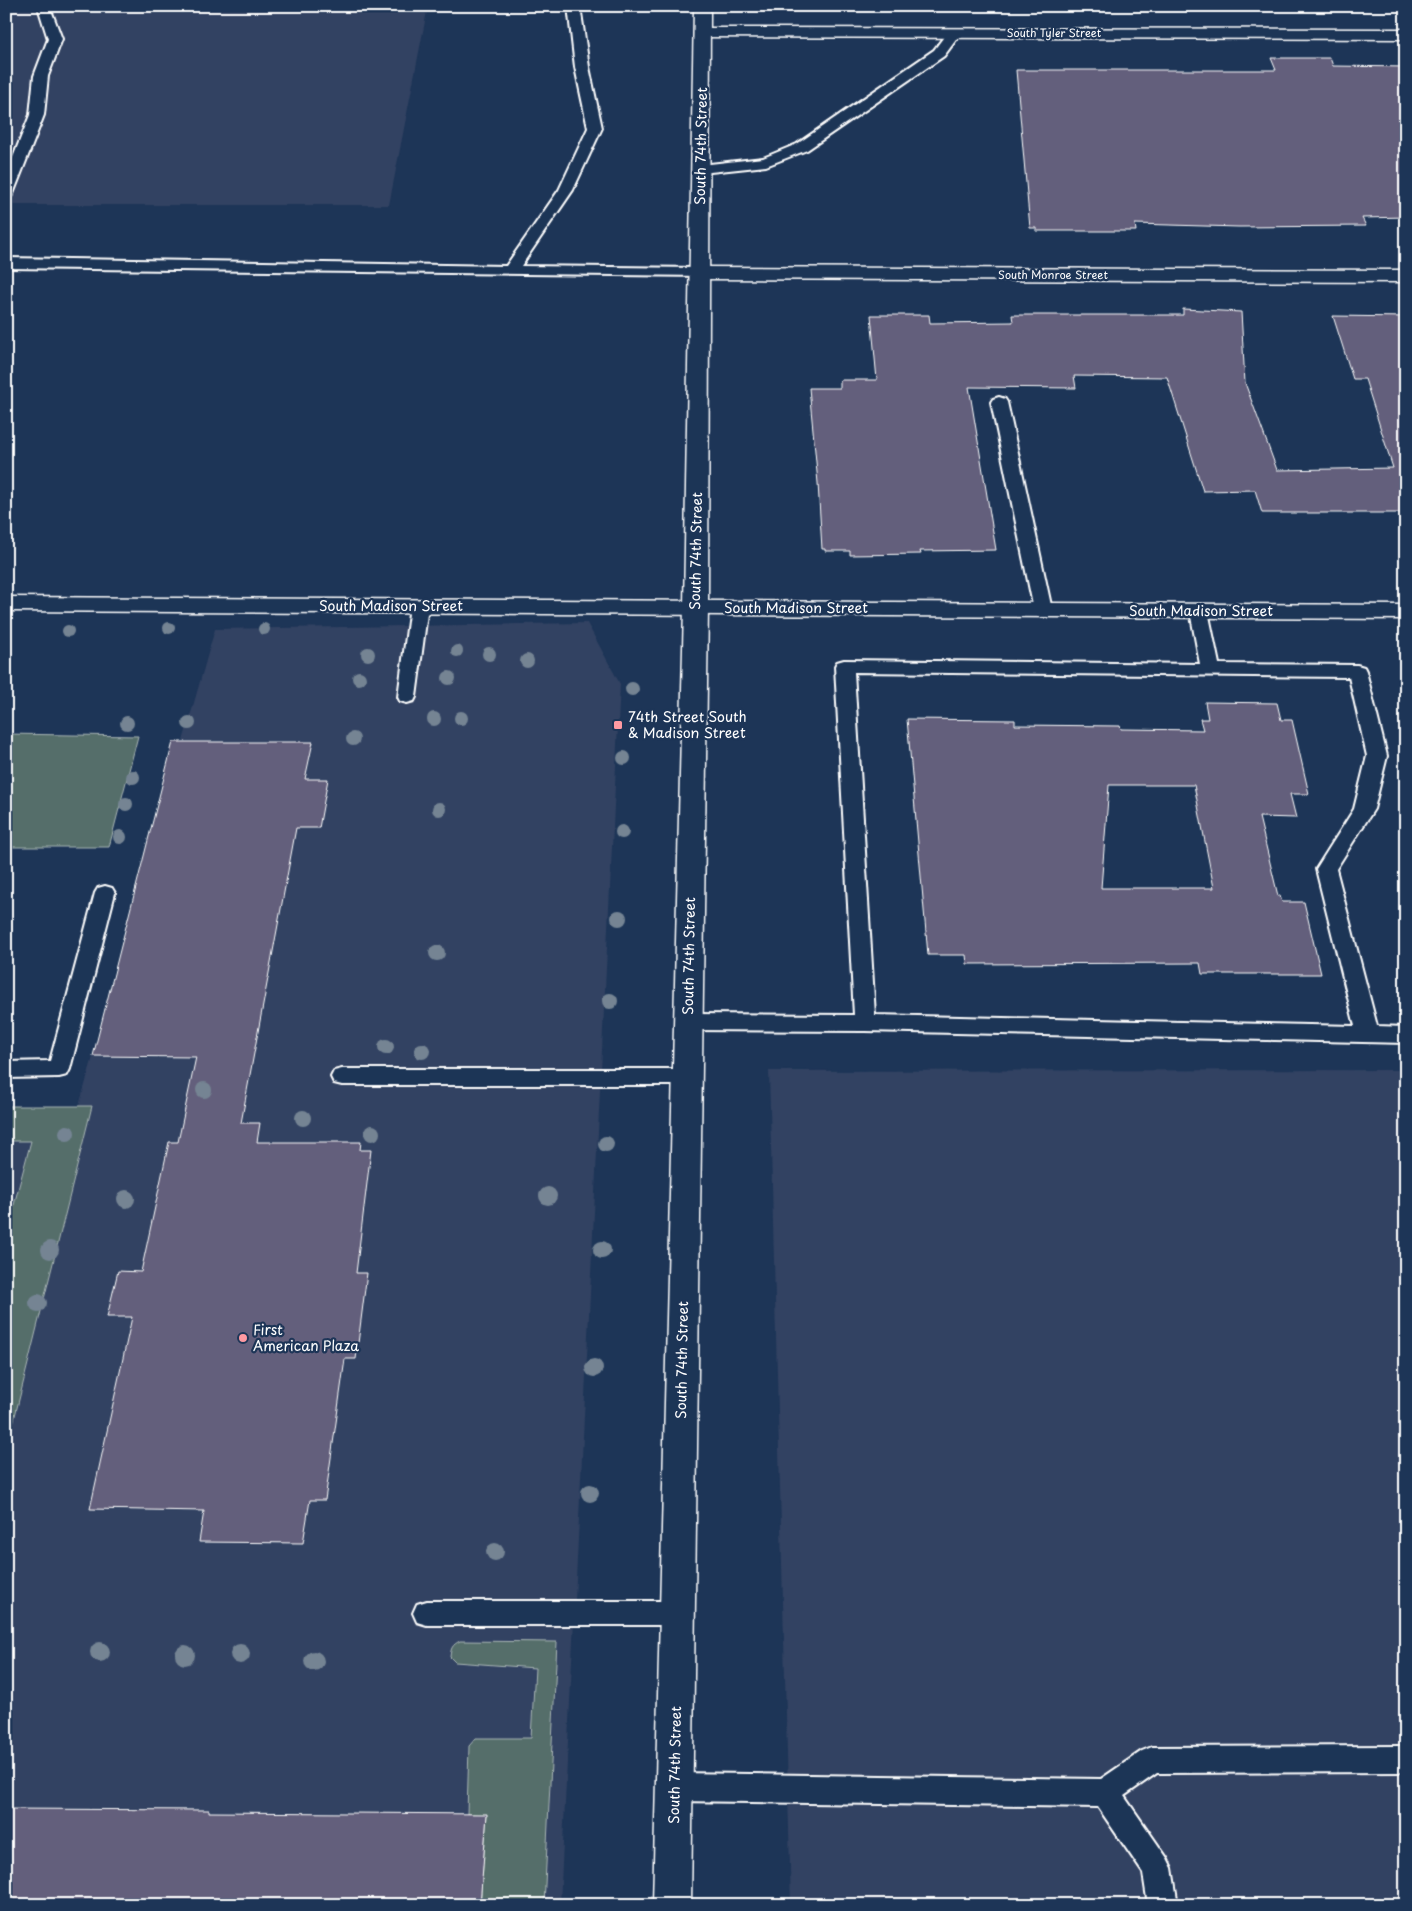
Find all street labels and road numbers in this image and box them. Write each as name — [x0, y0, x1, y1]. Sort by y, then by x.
street label: South Tyler Street — [1007, 24, 1102, 41]
street label: South 74th Street — [689, 86, 712, 205]
street label: South Monroe Street — [998, 266, 1108, 283]
street label: South 74th Street — [684, 491, 707, 610]
street label: South Madison Street — [319, 595, 463, 616]
street label: South Madison Street — [724, 597, 868, 618]
street label: South Madison Street — [1129, 600, 1273, 621]
street label: South 74th Street — [677, 896, 700, 1015]
street label: South 74th Street — [670, 1300, 693, 1419]
street label: South 74th Street — [663, 1705, 686, 1824]

